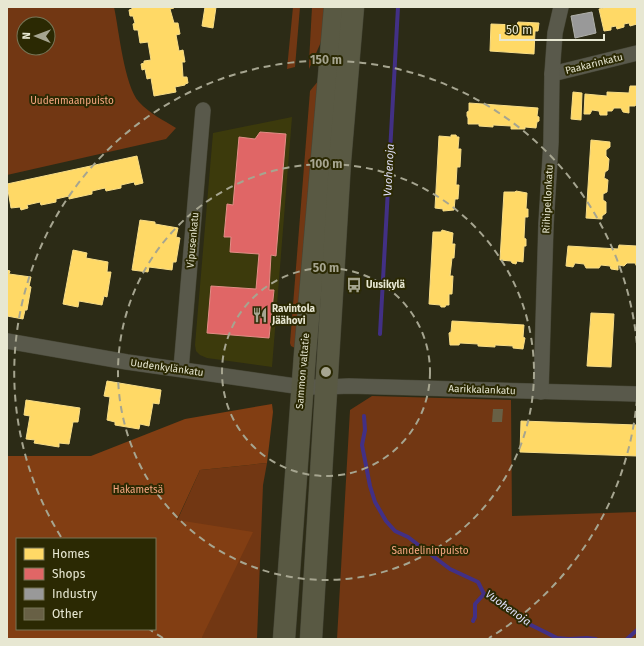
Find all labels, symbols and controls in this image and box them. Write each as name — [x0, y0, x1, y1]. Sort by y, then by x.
north arrow — [16, 16, 56, 56]
scale bar — [500, 16, 604, 42]
text: 50 m — [506, 23, 532, 37]
text: N — [20, 32, 33, 40]
street label: Paakarinkatu — [564, 51, 624, 77]
text: 150 m — [310, 53, 342, 67]
park label: Uudenmaanpuisto — [30, 95, 114, 107]
water label: Vuohenoja — [381, 143, 397, 197]
text: 100 m — [310, 157, 342, 171]
street label: Riihipellonkatu — [540, 164, 556, 234]
street label: Vipusenkatu — [185, 212, 201, 268]
text: 50 m — [313, 261, 339, 275]
bus stop icon: Uusikylä — [345, 276, 363, 294]
place label: Uusikylä — [366, 279, 405, 291]
place label: Ravintola Jäähovi — [271, 303, 316, 327]
restaurant icon: Ravintola Jäähovi — [251, 306, 269, 324]
street label: Sammon valtatie — [294, 332, 312, 410]
street label: Uudenkylänkatu — [130, 357, 204, 379]
centre of rings — [319, 365, 333, 379]
street label: Aarikkalankatu — [448, 383, 516, 397]
park label: Hakametsä — [113, 484, 163, 496]
legend — [16, 538, 156, 630]
park label: Sandelininpuisto — [391, 545, 469, 557]
text: Homes — [52, 547, 90, 561]
text: Shops — [52, 567, 86, 581]
text: Industry — [52, 587, 97, 601]
water label: Vuohenoja — [483, 588, 533, 628]
text: Other — [52, 607, 83, 621]

